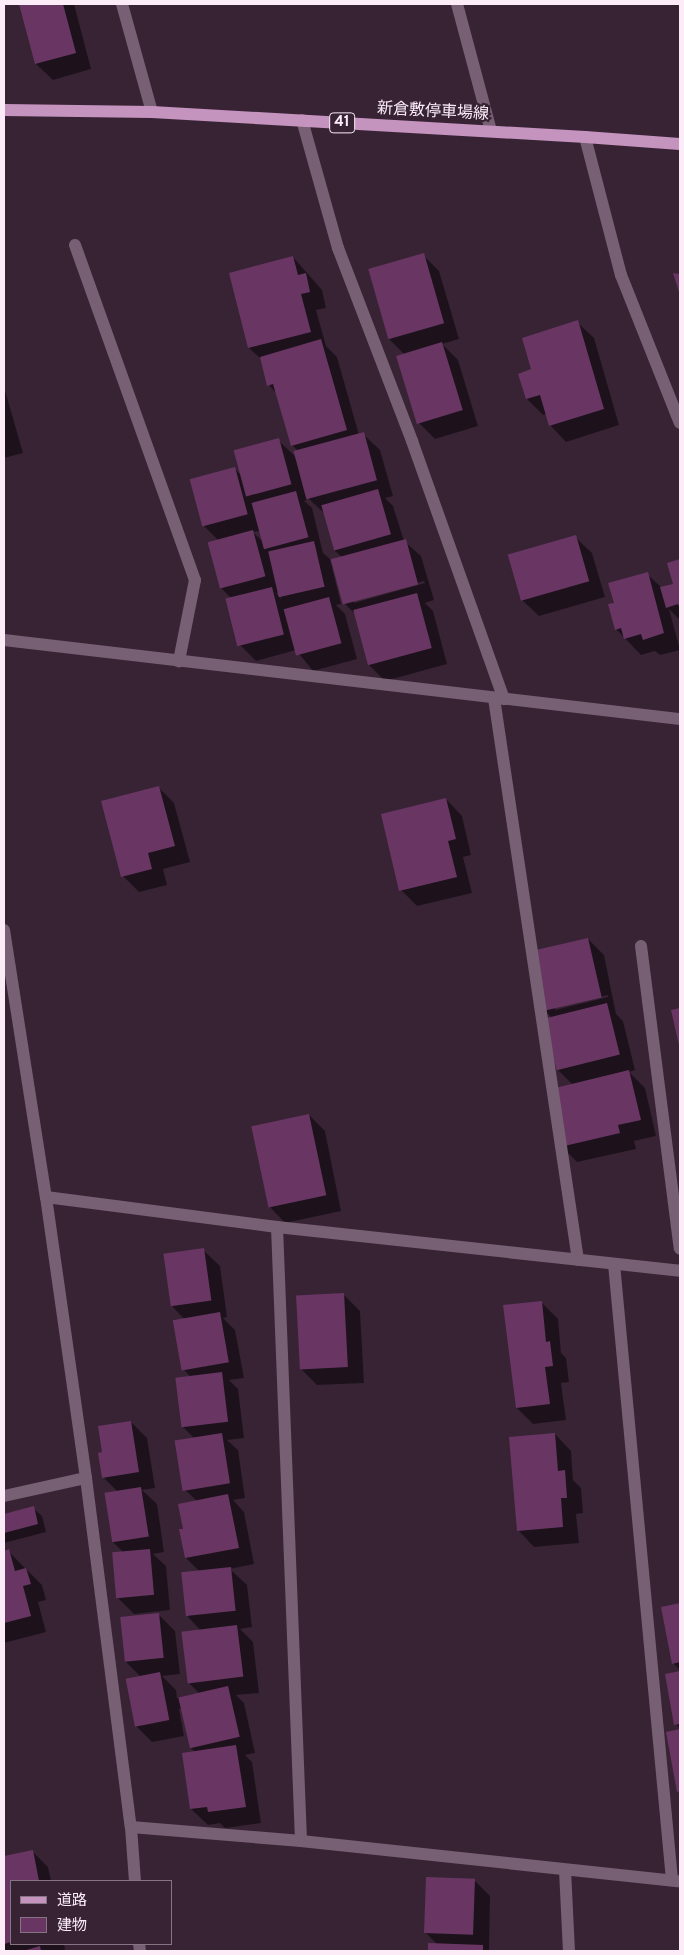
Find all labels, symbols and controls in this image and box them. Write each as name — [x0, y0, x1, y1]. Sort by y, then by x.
street label: 新倉敷停車場線 — [377, 99, 489, 125]
road number: 41 — [328, 110, 356, 136]
legend — [10, 1880, 172, 1945]
text: 道路 — [57, 1892, 87, 1911]
text: 建物 — [57, 1917, 87, 1936]

